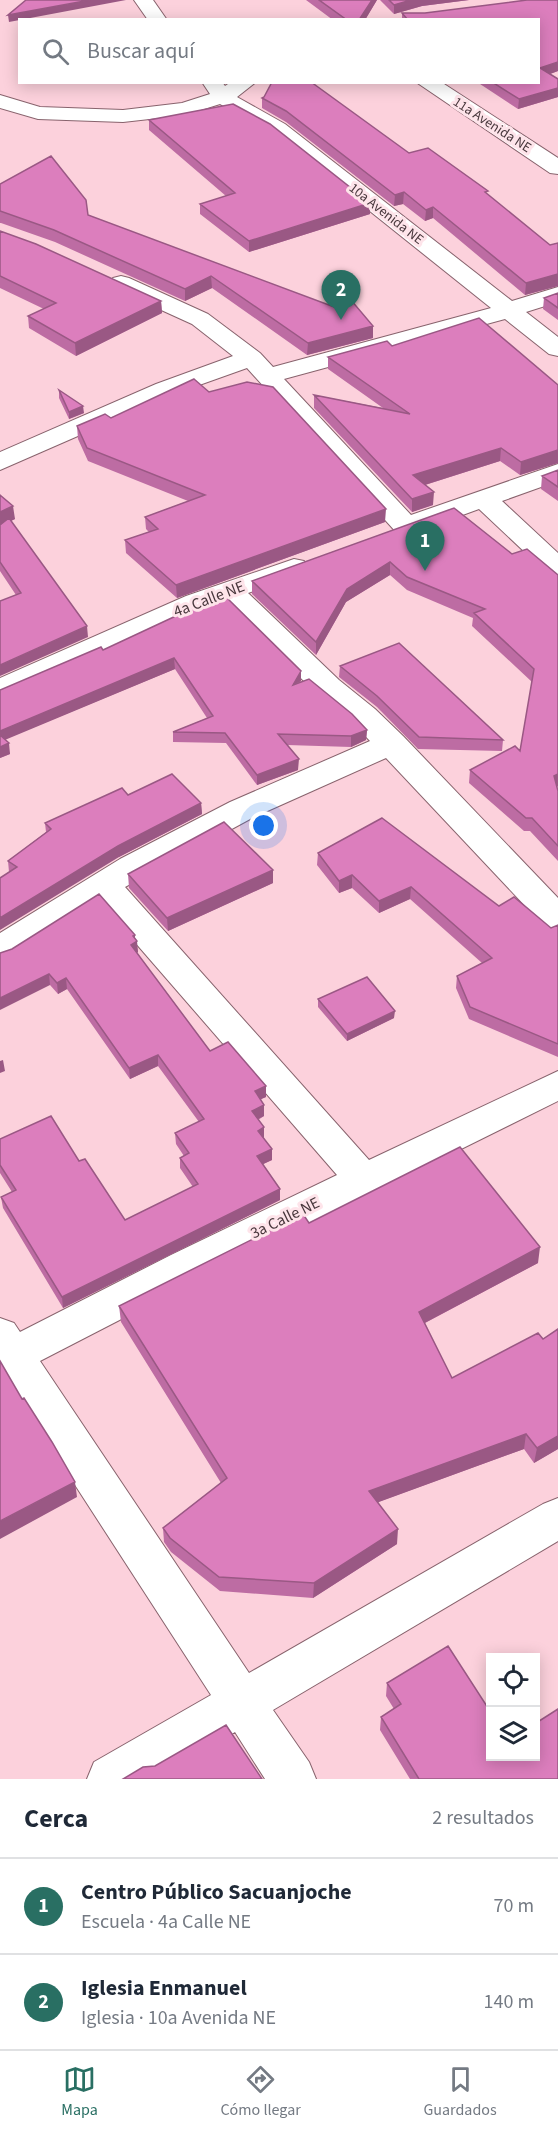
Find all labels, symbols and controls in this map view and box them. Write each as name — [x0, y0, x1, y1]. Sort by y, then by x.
search box — [18, 18, 540, 84]
icon: search — [39, 35, 72, 68]
text: Buscar aquí — [87, 35, 195, 67]
street label: 11a Avenida NE — [449, 92, 535, 158]
street label: 10a Avenida NE — [344, 178, 428, 250]
pin: 2 — [322, 270, 360, 320]
pin: 1 — [406, 522, 444, 571]
street label: 4a Calle NE — [170, 575, 248, 623]
your location — [249, 811, 278, 840]
street label: 3a Calle NE — [247, 1192, 323, 1244]
map controls — [486, 1653, 540, 1761]
button: locate — [486, 1653, 540, 1707]
button: layers — [486, 1707, 540, 1761]
text: Cerca — [24, 1800, 88, 1837]
text: 2 resultados — [432, 1804, 534, 1832]
text: Centro Público Sacuanjoche — [81, 1876, 352, 1908]
text: 1 — [38, 1892, 49, 1920]
text: 70 m — [494, 1892, 534, 1920]
text: Escuela · 4a Calle NE — [81, 1908, 251, 1936]
text: Iglesia Enmanuel — [81, 1972, 247, 2004]
text: 2 — [38, 1988, 49, 2016]
text: 140 m — [484, 1988, 534, 2016]
text: Iglesia · 10a Avenida NE — [81, 2004, 276, 2032]
tab: Mapa — [61, 2063, 98, 2121]
tab: Cómo llegar — [220, 2063, 301, 2121]
tab: Guardados — [423, 2063, 497, 2121]

